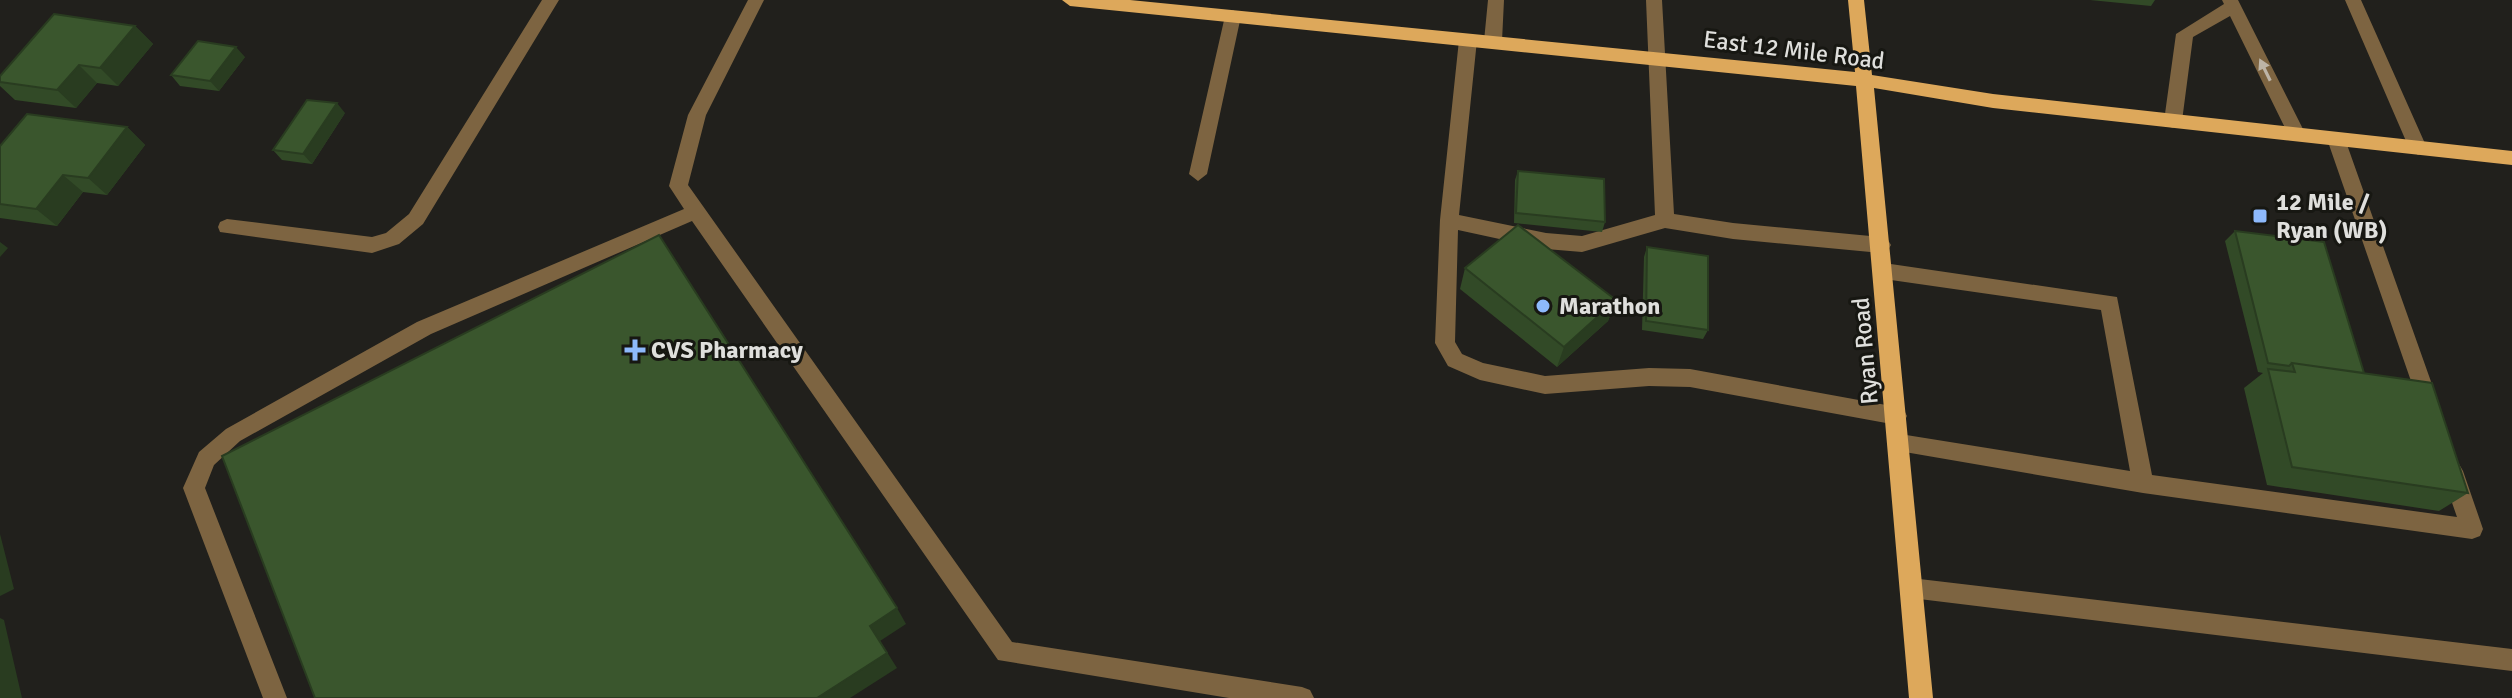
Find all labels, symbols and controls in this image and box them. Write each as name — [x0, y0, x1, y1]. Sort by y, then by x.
street label: East 12 Mile Road — [1702, 24, 1886, 76]
one-way arrow — [2258, 59, 2272, 82]
place label: 12 Mile / Ryan (WB) — [2276, 187, 2388, 245]
marker: 12 Mile / Ryan (WB) — [2251, 207, 2269, 225]
place label: Marathon — [1559, 291, 1660, 321]
street label: Ryan Road — [1845, 296, 1885, 406]
marker: Marathon — [1534, 297, 1552, 315]
place label: CVS Pharmacy — [651, 335, 803, 365]
marker: CVS Pharmacy — [626, 341, 644, 359]

